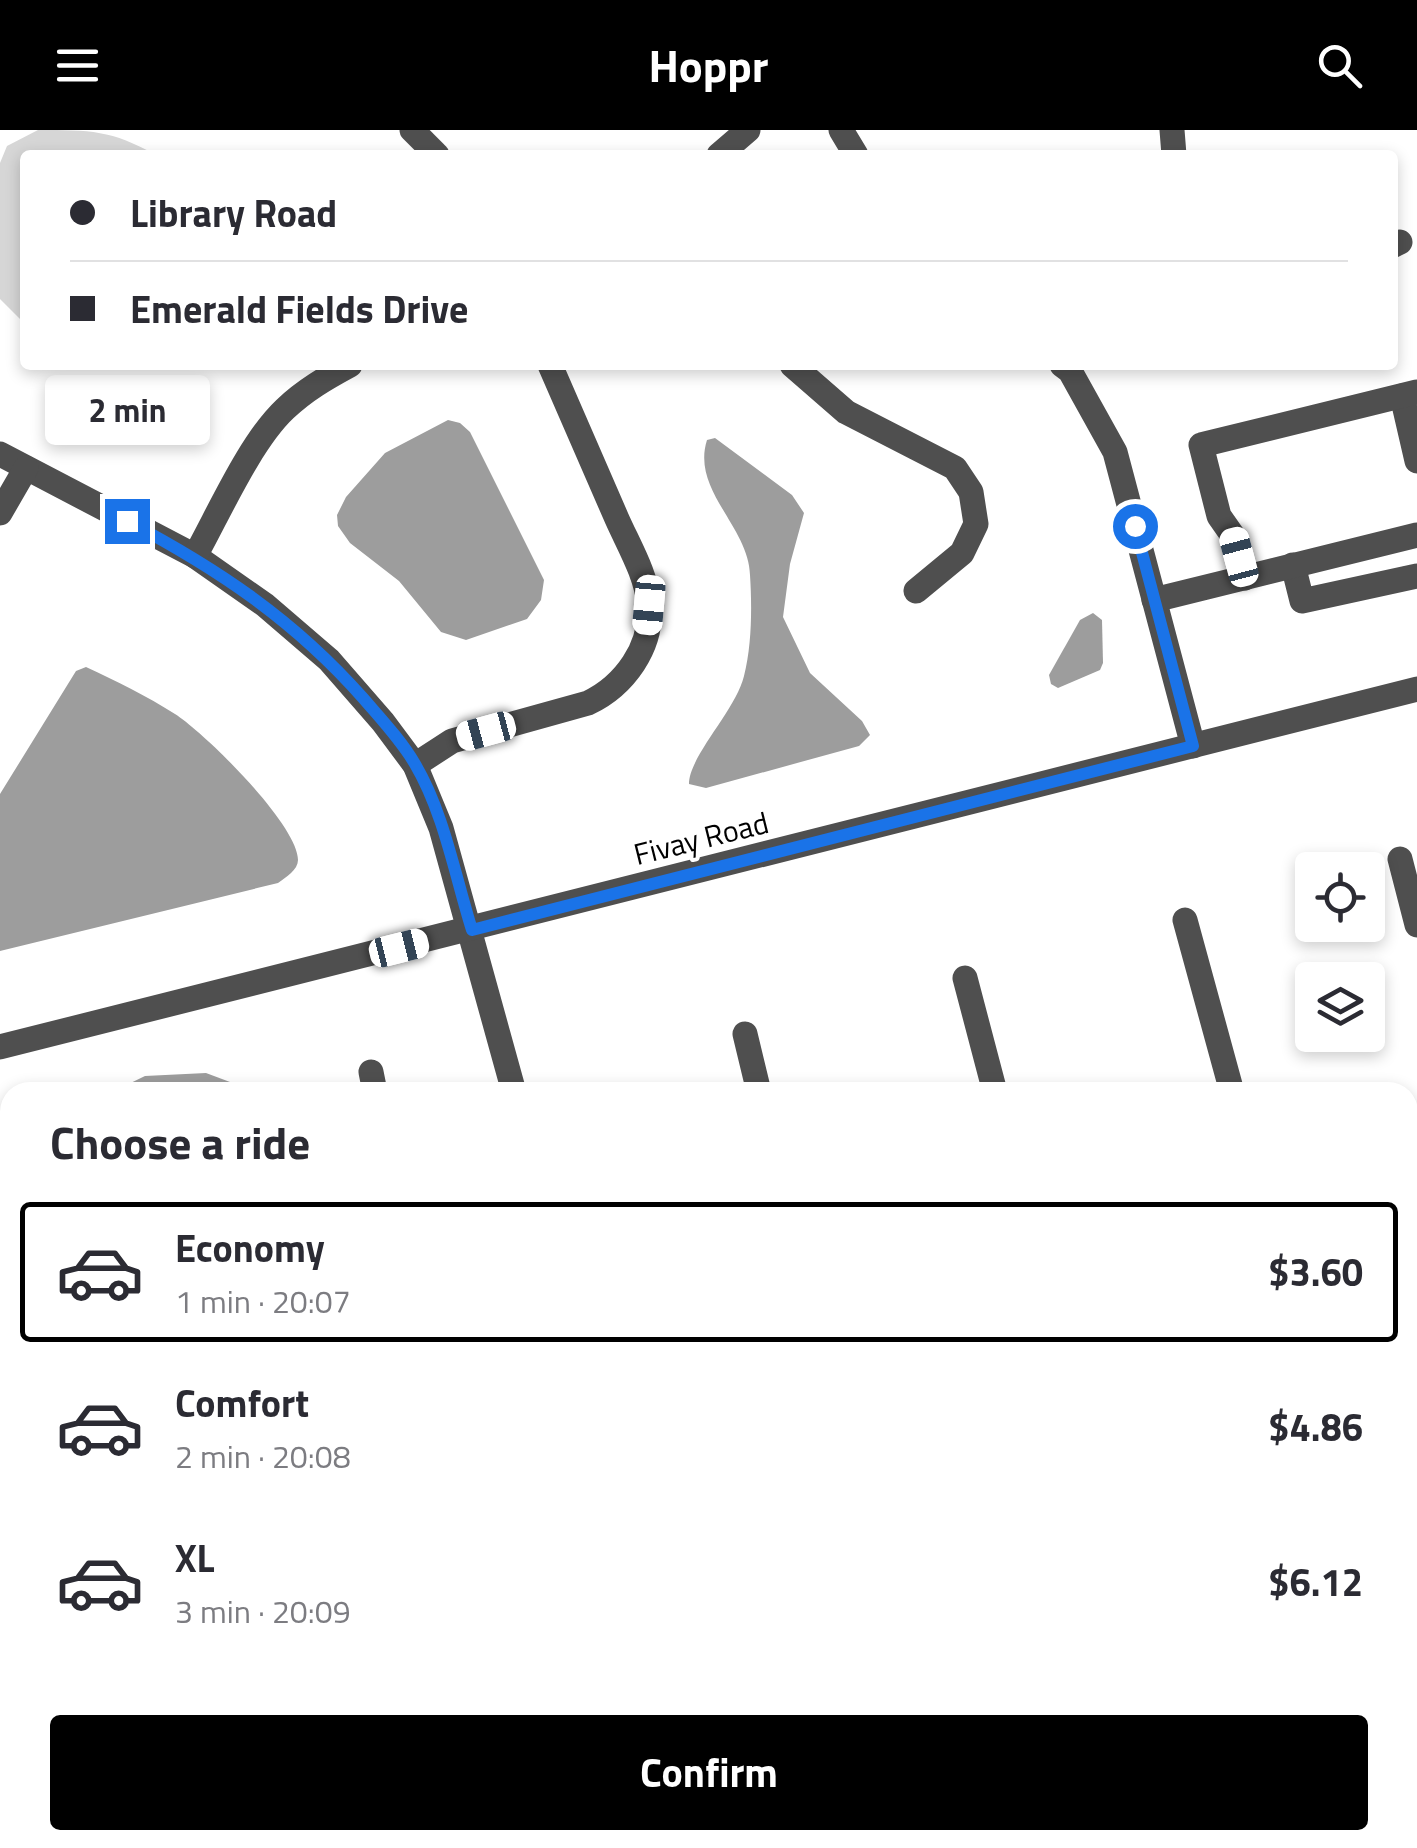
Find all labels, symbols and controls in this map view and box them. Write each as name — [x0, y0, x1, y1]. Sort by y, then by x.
text: Hoppr — [649, 31, 768, 99]
icon: menu — [50, 38, 105, 93]
icon: search — [1312, 38, 1367, 93]
text: Library Road — [130, 184, 337, 242]
text: Emerald Fields Drive — [130, 280, 468, 338]
callout: 2 min — [44, 376, 210, 446]
text: 2 min — [89, 386, 166, 434]
route end — [105, 499, 150, 544]
route start — [1113, 504, 1158, 549]
car — [1217, 524, 1261, 590]
car — [631, 574, 667, 636]
car — [453, 709, 519, 753]
street label: Fivay Road — [629, 799, 773, 877]
map controls — [1295, 852, 1385, 1052]
button: locate — [1295, 852, 1385, 942]
car — [366, 926, 432, 970]
button: layers — [1295, 962, 1385, 1052]
text: Choose a ride — [50, 1108, 310, 1176]
text: Economy — [175, 1219, 325, 1277]
icon: car — [55, 1227, 145, 1317]
text: $3.60 — [1268, 1243, 1363, 1301]
text: 1 min · 20:07 — [175, 1277, 351, 1325]
text: Comfort — [175, 1374, 309, 1432]
icon: car — [55, 1382, 145, 1472]
text: $4.86 — [1268, 1398, 1363, 1456]
text: 2 min · 20:08 — [175, 1432, 351, 1480]
text: XL — [175, 1529, 215, 1587]
icon: car — [55, 1537, 145, 1627]
text: $6.12 — [1268, 1553, 1363, 1611]
text: 3 min · 20:09 — [175, 1587, 351, 1635]
button: Confirm — [50, 1715, 1368, 1830]

